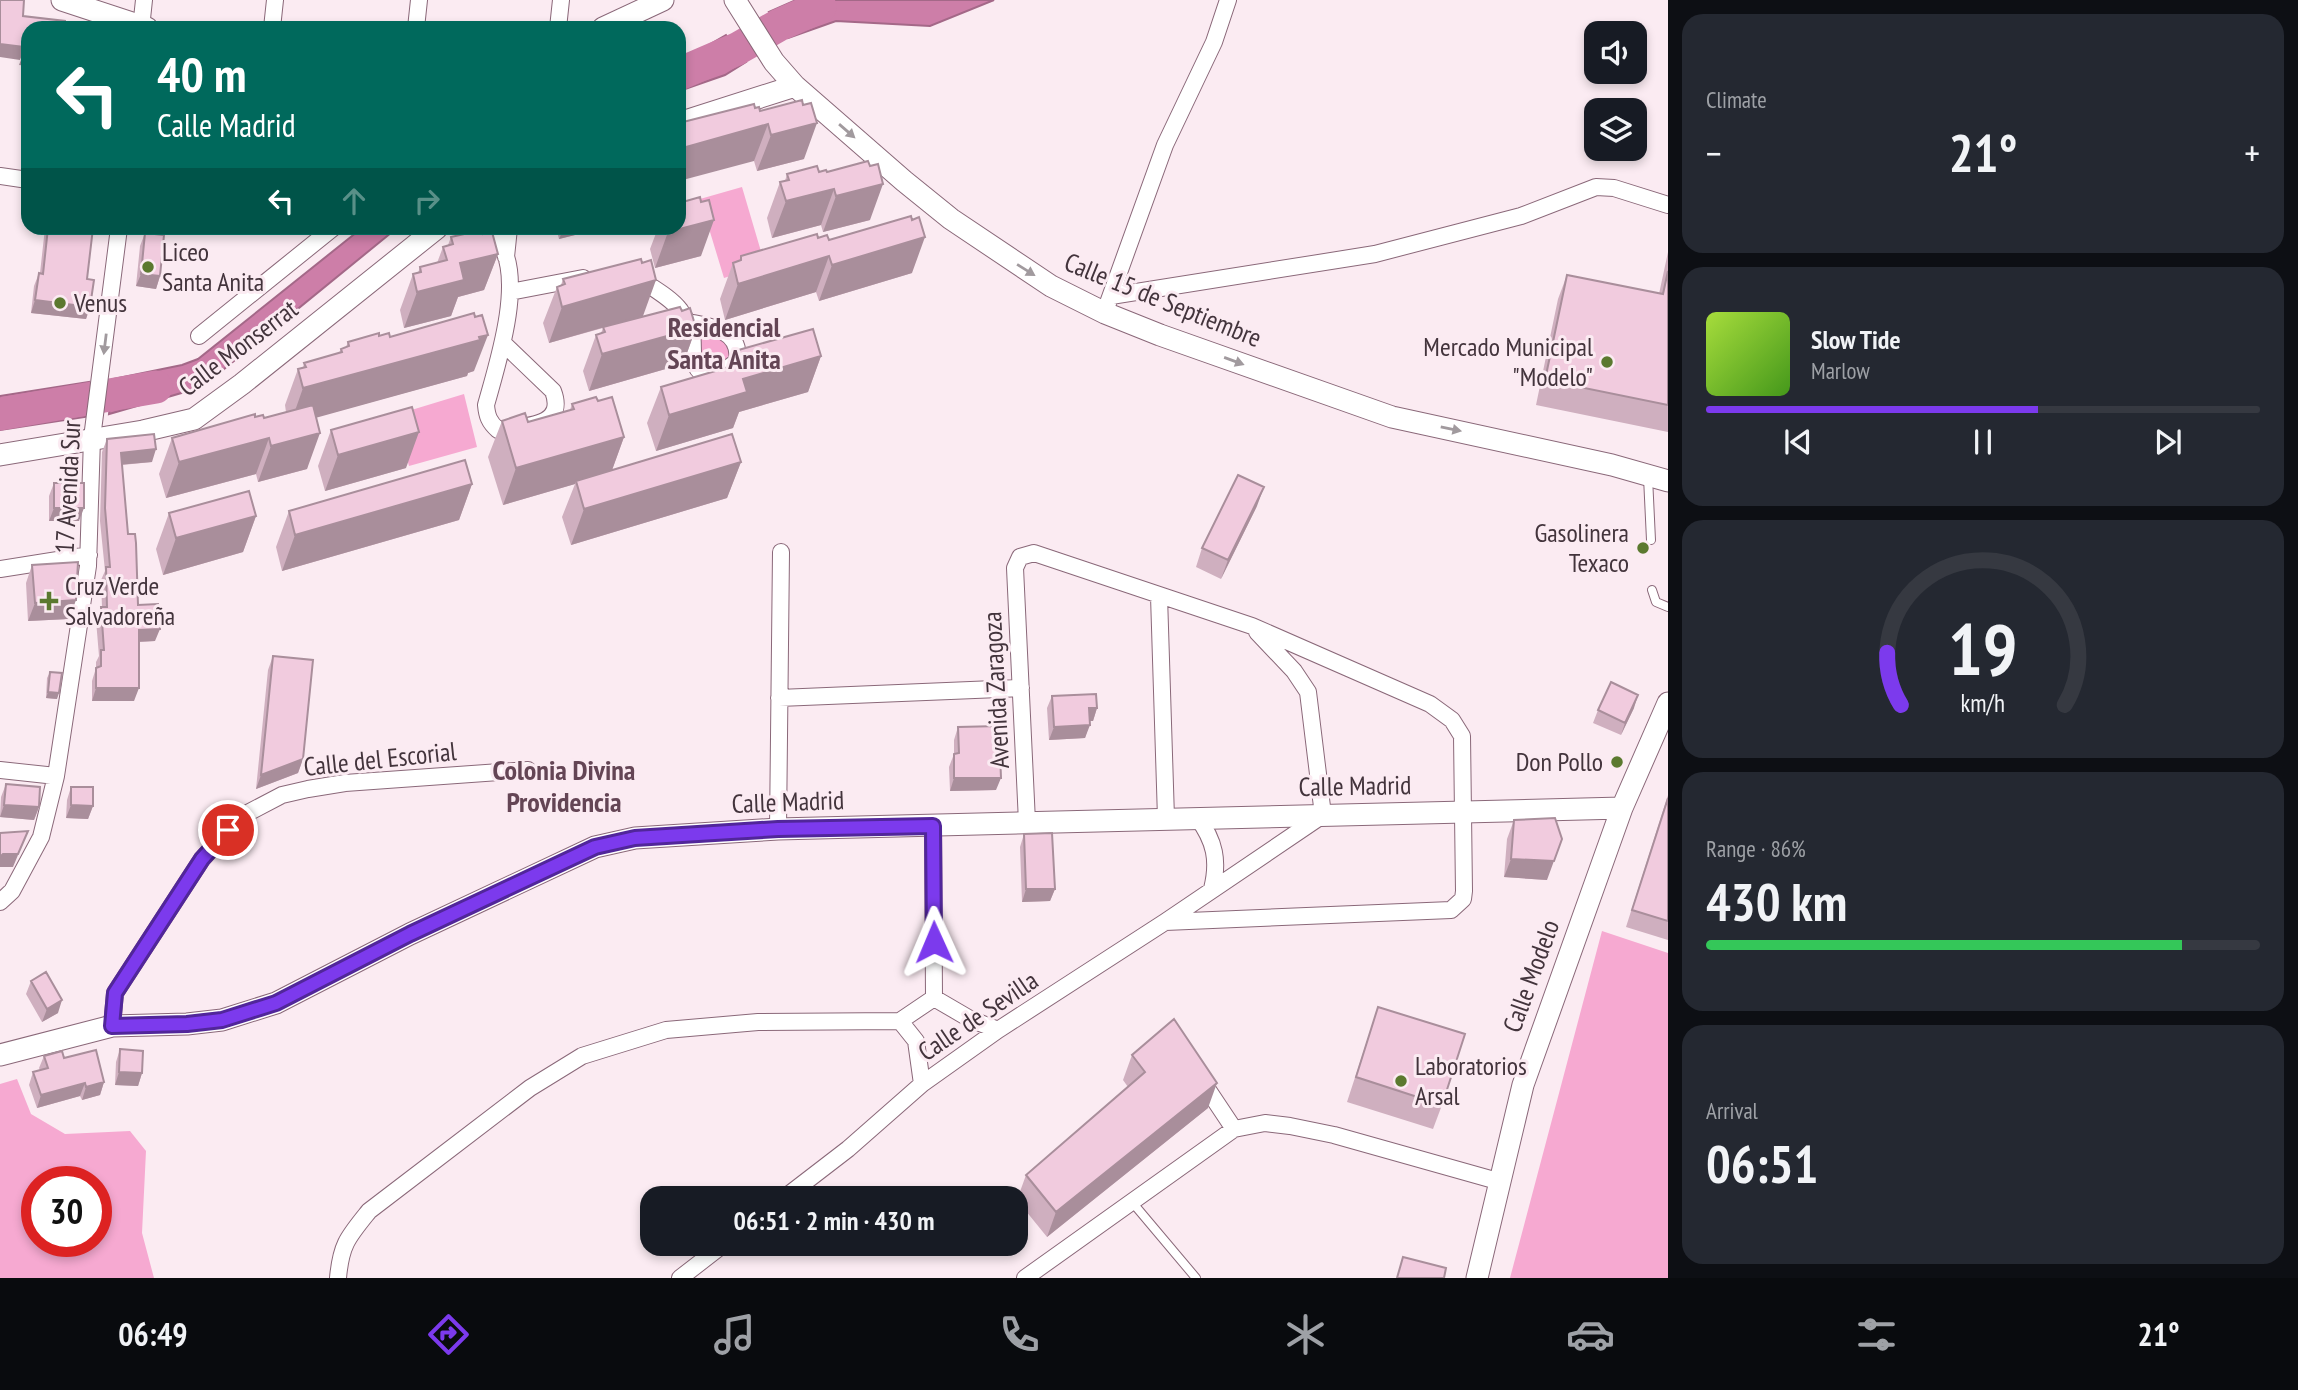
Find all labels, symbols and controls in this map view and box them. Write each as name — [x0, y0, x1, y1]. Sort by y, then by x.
map controls — [1584, 21, 1647, 161]
button: sound — [1584, 21, 1647, 84]
text: 40 m — [157, 42, 246, 106]
icon: left — [42, 49, 133, 140]
text: Climate — [1706, 85, 1767, 114]
button: layers — [1584, 98, 1647, 161]
text: Calle Madrid — [157, 104, 296, 146]
text: 21° — [1949, 119, 2017, 186]
one-way arrow — [838, 123, 856, 139]
text: − — [1706, 128, 1722, 177]
text: + — [2244, 128, 2260, 177]
icon: left — [262, 182, 300, 220]
icon: ahead — [335, 182, 373, 220]
icon: right — [408, 182, 446, 220]
place label: Liceo Santa Anita — [162, 235, 264, 298]
street label: Calle 15 de Septiembre — [1060, 245, 1267, 354]
marker: Liceo Santa Anita — [140, 259, 156, 275]
one-way arrow — [1016, 264, 1036, 277]
place label: Venus — [73, 286, 127, 319]
street label: Calle Monserrat — [172, 292, 304, 403]
marker: Venus — [52, 295, 68, 311]
district label: Residencial Santa Anita — [667, 308, 781, 377]
text: Slow Tide — [1811, 323, 1901, 356]
place label: Mercado Municipal "Modelo" — [1423, 330, 1593, 393]
one-way arrow — [100, 333, 111, 355]
marker: Mercado Municipal "Modelo" — [1599, 354, 1615, 370]
one-way arrow — [1223, 356, 1244, 367]
text: Marlow — [1811, 356, 1870, 385]
street label: 17 Avenida Sur — [48, 420, 87, 554]
icon: previous — [1779, 423, 1817, 461]
icon: pause — [1964, 423, 2002, 461]
icon: next — [2149, 423, 2187, 461]
one-way arrow — [1440, 424, 1462, 435]
place label: Gasolinera Texaco — [1534, 516, 1629, 579]
marker: Gasolinera Texaco — [1635, 540, 1651, 556]
place label: Cruz Verde Salvadoreña — [65, 569, 175, 632]
marker: Cruz Verde Salvadoreña — [39, 591, 59, 611]
text: 19 — [1948, 601, 2018, 695]
street label: Avenida Zaragoza — [975, 611, 1016, 769]
text: km/h — [1961, 687, 2005, 719]
street label: Calle del Escorial — [302, 734, 458, 783]
place label: Don Pollo — [1516, 745, 1603, 778]
district label: Colonia Divina Providencia — [493, 751, 635, 820]
marker: Don Pollo — [1609, 754, 1625, 770]
street label: Calle Madrid — [1298, 768, 1412, 803]
street label: Calle Madrid — [731, 783, 845, 820]
pin — [198, 800, 258, 860]
icon: arrive — [209, 811, 247, 849]
text: Range · 86% — [1706, 834, 1806, 863]
text: 430 km — [1706, 868, 1847, 935]
position arrow — [897, 905, 971, 979]
street label: Calle Modelo — [1495, 915, 1566, 1037]
street label: Calle de Sevilla — [911, 963, 1044, 1068]
place label: Laboratorios Arsal — [1415, 1049, 1527, 1112]
marker: Laboratorios Arsal — [1393, 1073, 1409, 1089]
text: Arrival — [1706, 1096, 1758, 1125]
text: 06:51 — [1706, 1130, 1818, 1197]
speed limit sign: 30 — [21, 1166, 112, 1257]
text: 06:51 · 2 min · 430 m — [734, 1204, 934, 1237]
icon: directions — [424, 1310, 473, 1359]
icon: music — [710, 1310, 759, 1359]
icon: phone — [995, 1310, 1044, 1359]
icon: climate — [1281, 1310, 1330, 1359]
icon: car — [1566, 1310, 1615, 1359]
icon: filters — [1852, 1310, 1901, 1359]
text: 06:49 — [118, 1313, 188, 1355]
text: 21° — [2137, 1313, 2180, 1355]

